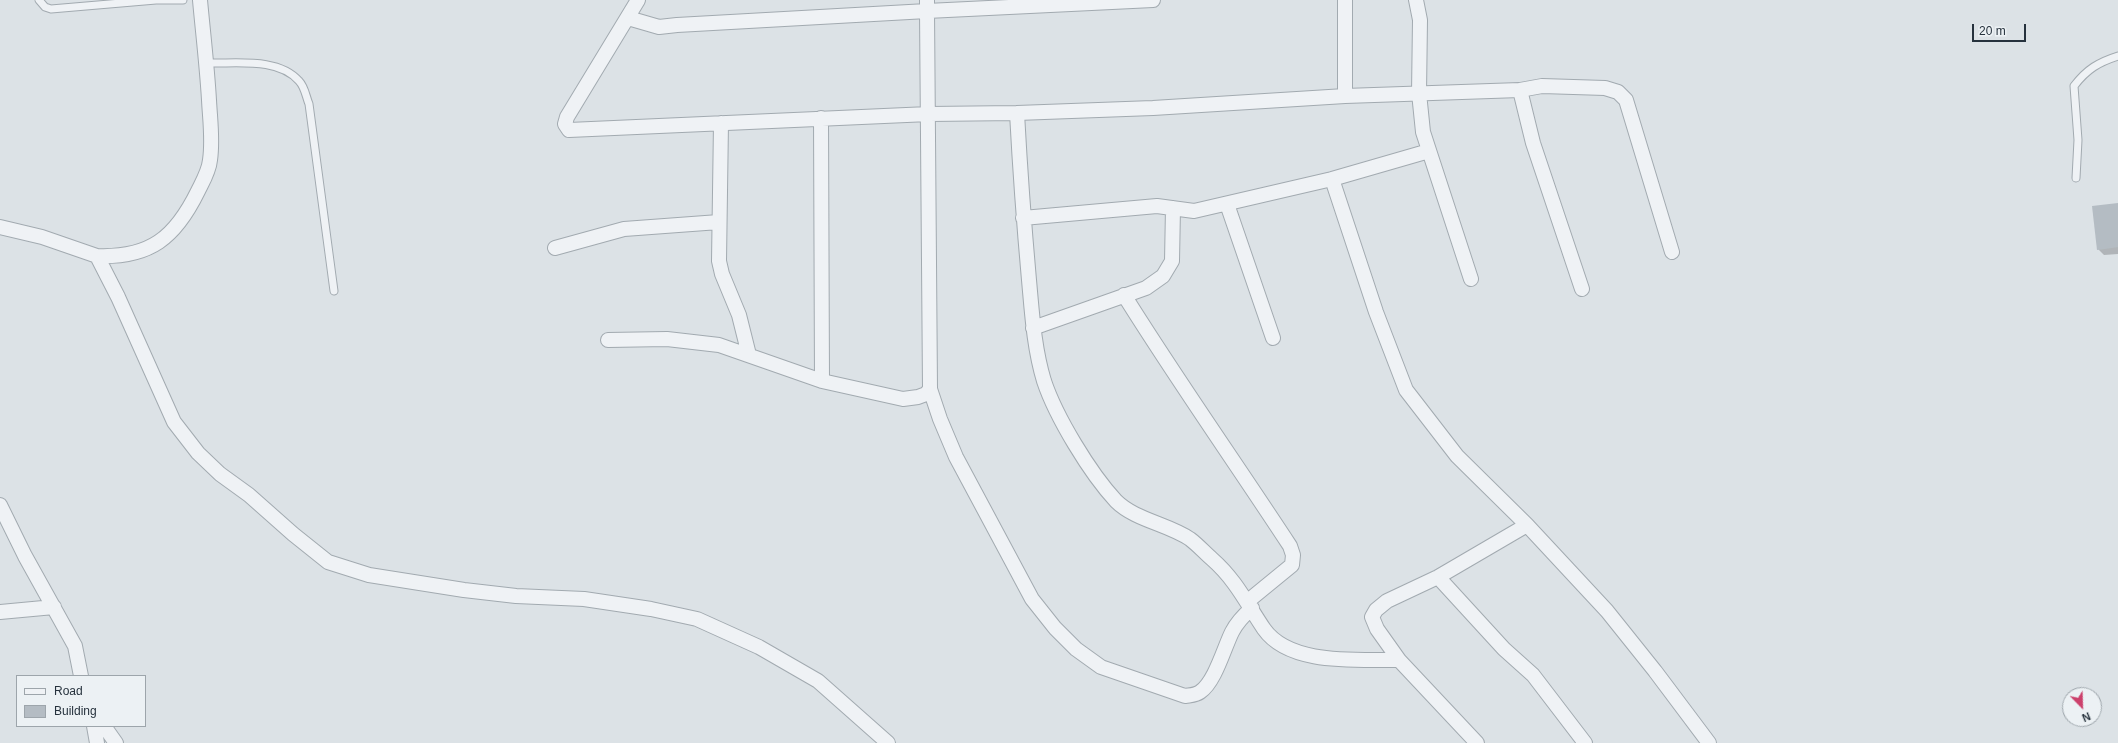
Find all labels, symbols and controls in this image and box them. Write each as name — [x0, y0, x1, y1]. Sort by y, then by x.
scale bar — [1974, 16, 2028, 42]
text: 20 m — [1979, 24, 2006, 38]
legend — [16, 675, 146, 727]
text: Road — [54, 684, 83, 698]
north arrow — [2062, 687, 2102, 727]
text: Building — [54, 704, 97, 718]
text: N — [2080, 710, 2092, 724]

